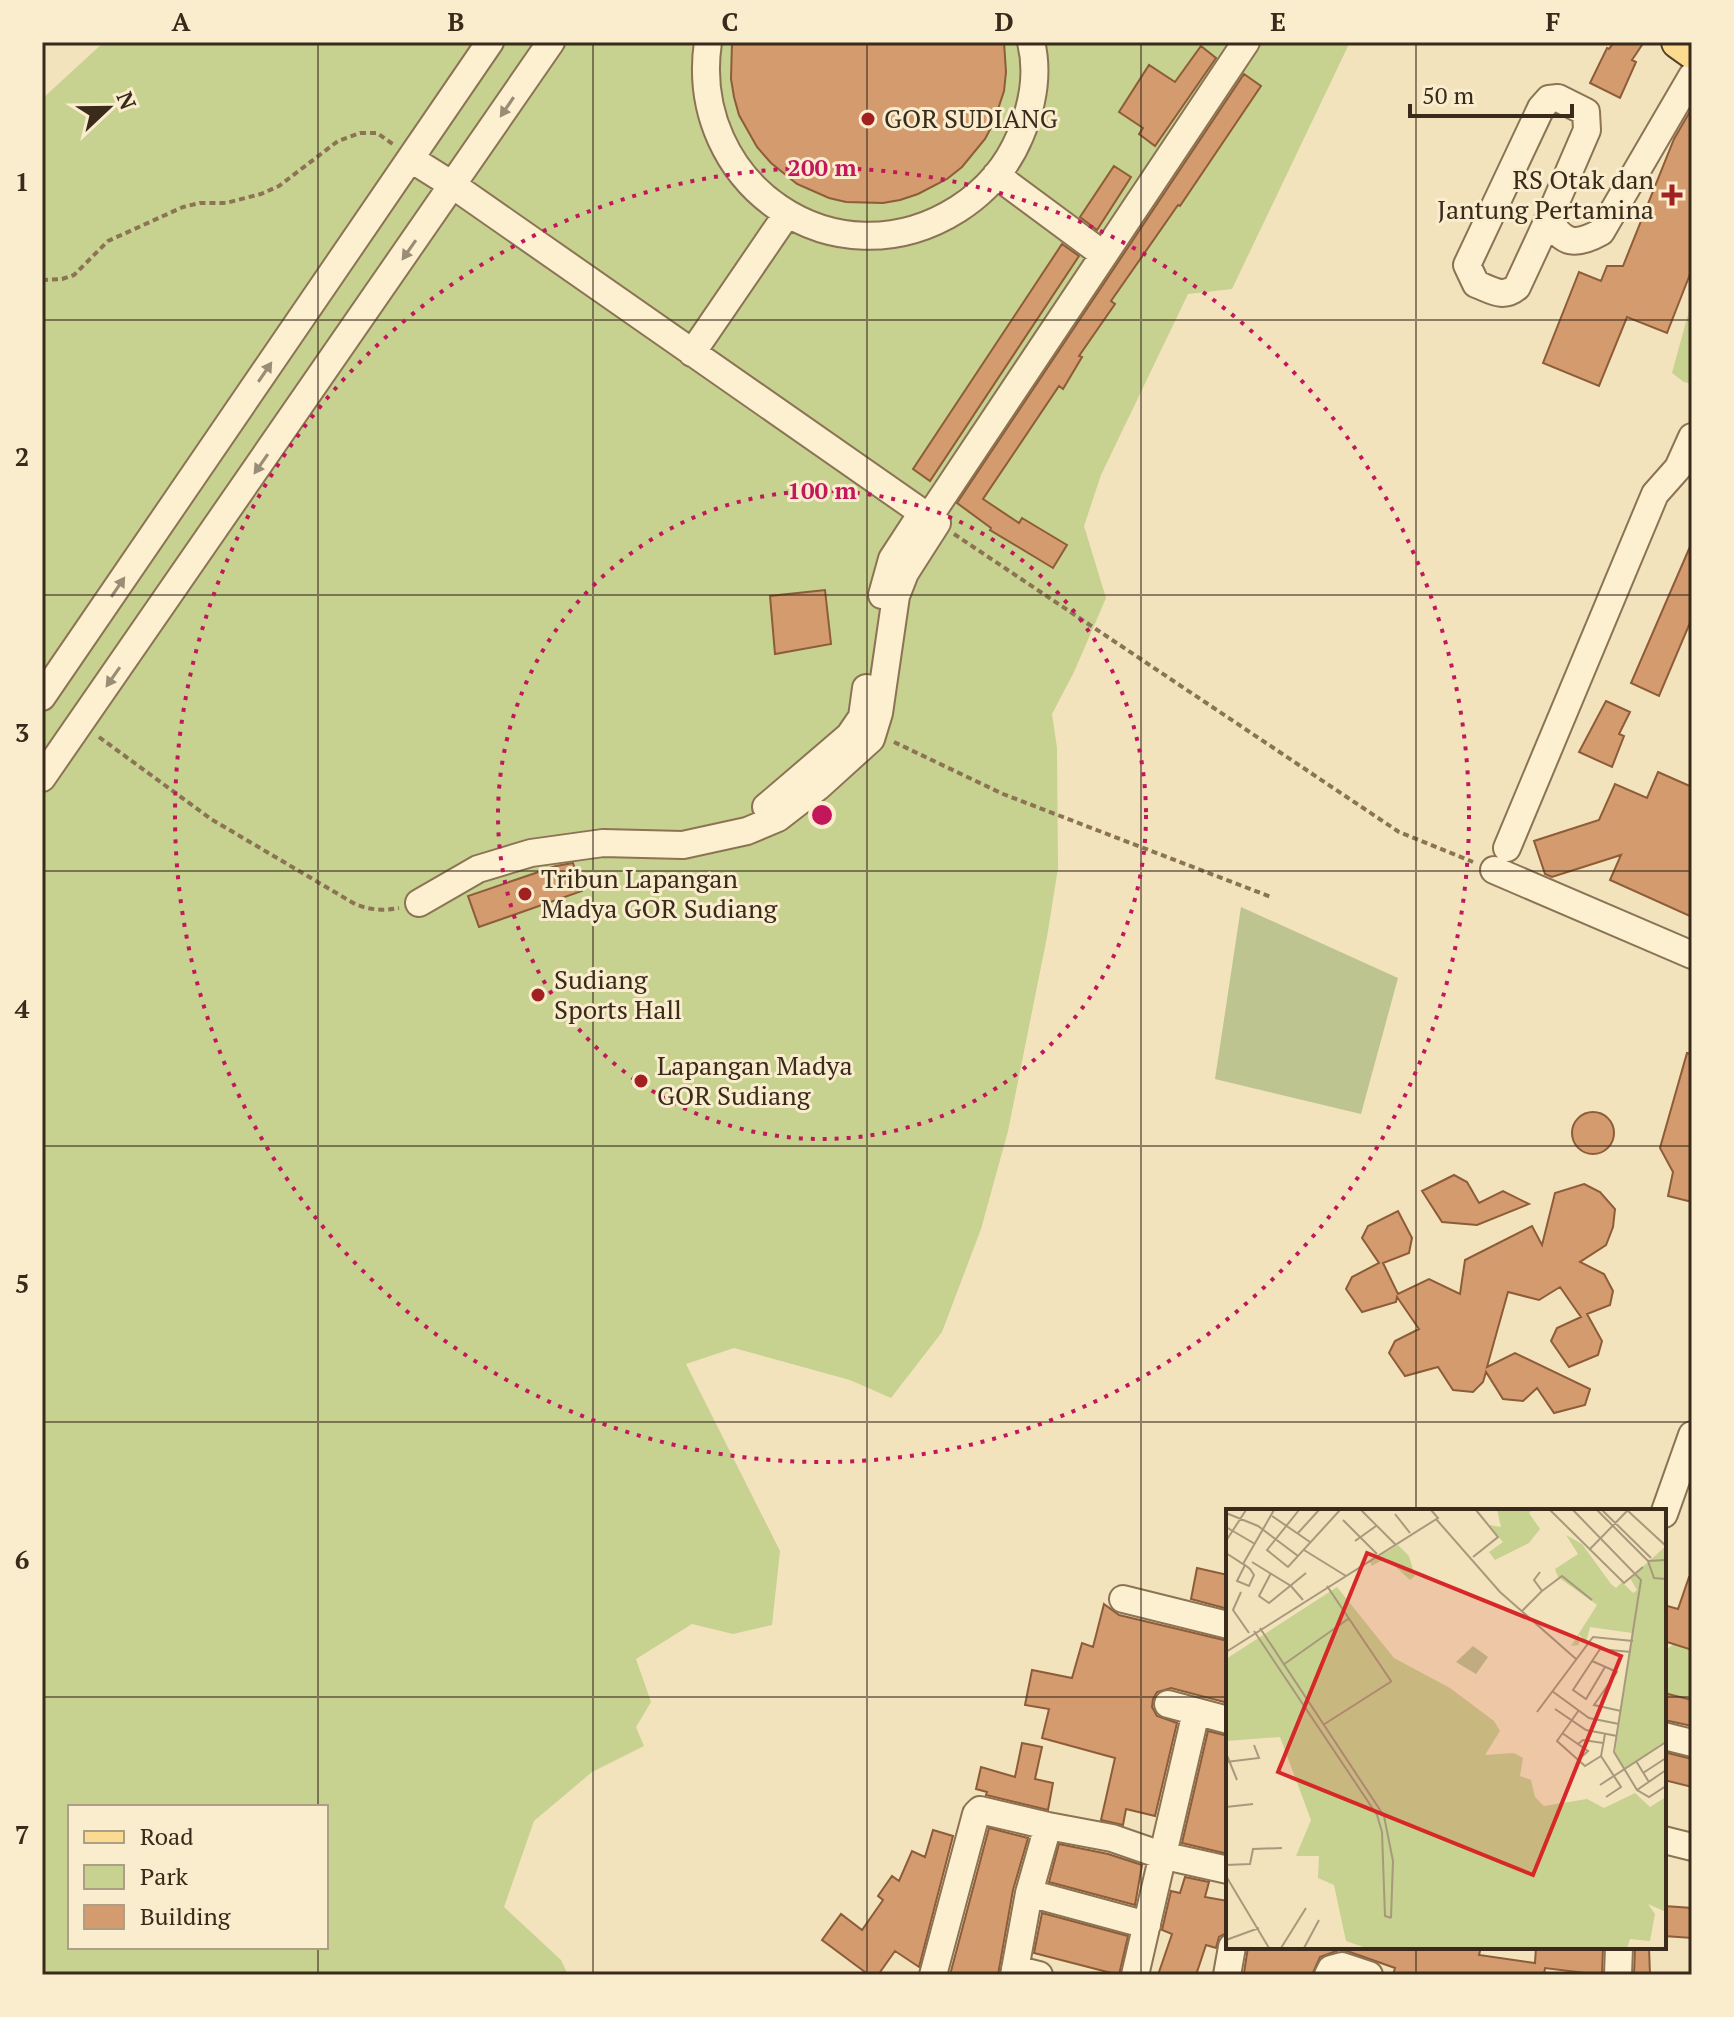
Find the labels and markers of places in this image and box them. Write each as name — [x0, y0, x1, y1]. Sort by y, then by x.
place label: GOR SUDIANG — [884, 101, 1058, 135]
marker: GOR SUDIANG — [859, 110, 877, 128]
place label: RS Otak dan Jantung Pertamina — [1437, 162, 1654, 226]
marker: RS Otak dan Jantung Pertamina — [1661, 184, 1683, 206]
centre of rings — [808, 801, 836, 829]
place label: Tribun Lapangan Madya GOR Sudiang — [541, 861, 777, 925]
marker: Tribun Lapangan Madya GOR Sudiang — [516, 885, 534, 903]
place label: Sudiang Sports Hall — [554, 962, 682, 1026]
marker: Sudiang Sports Hall — [529, 986, 547, 1004]
place label: Lapangan Madya GOR Sudiang — [657, 1048, 853, 1112]
marker: Lapangan Madya GOR Sudiang — [632, 1072, 650, 1090]

